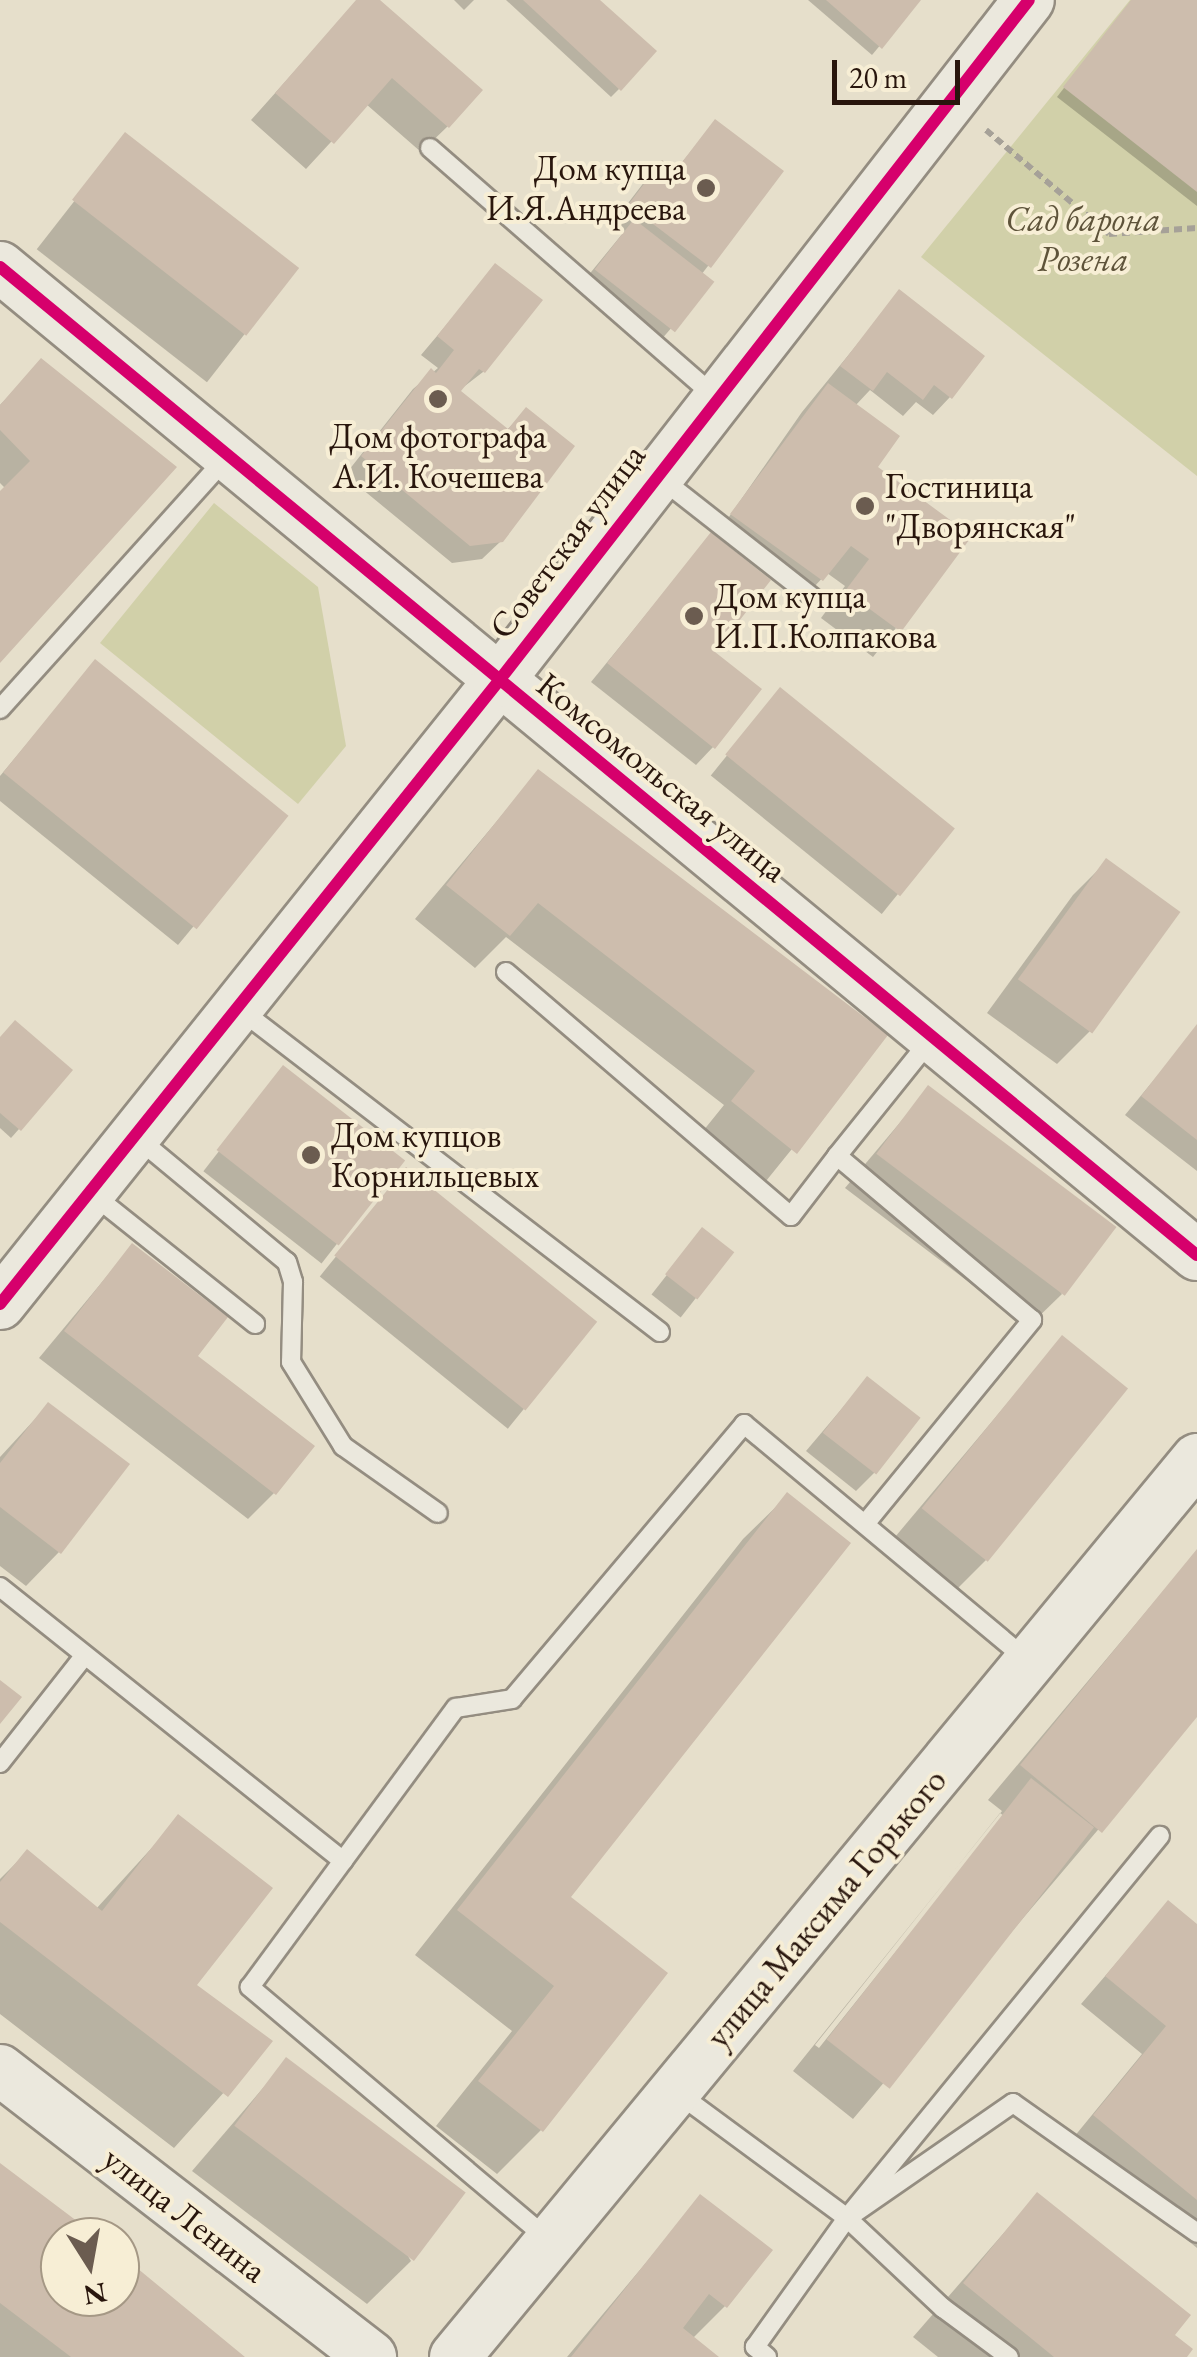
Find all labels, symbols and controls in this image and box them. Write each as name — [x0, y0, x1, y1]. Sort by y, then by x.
scale bar — [837, 40, 964, 102]
text: 20 m — [849, 58, 907, 97]
place label: Дом купца И.Я.Андреева — [486, 147, 686, 229]
marker: Дом купца И.Я.Андреева — [695, 177, 717, 199]
park label: Сад барона Розена — [1005, 198, 1161, 280]
marker: Дом фотографа А.И. Кочешева — [427, 388, 449, 410]
place label: Дом фотографа А.И. Кочешева — [329, 415, 547, 497]
street label: Советская улица — [480, 435, 654, 647]
place label: Гостиница "Дворянская" — [885, 465, 1076, 547]
marker: Гостиница "Дворянская" — [854, 495, 876, 517]
place label: Дом купца И.П.Колпакова — [714, 575, 937, 657]
marker: Дом купца И.П.Колпакова — [683, 605, 705, 627]
street label: Комсомольская улица — [529, 663, 795, 891]
place label: Дом купцов Корнильцевых — [331, 1114, 539, 1196]
marker: Дом купцов Корнильцевых — [300, 1144, 322, 1166]
street label: улица Максима Горького — [697, 1760, 955, 2056]
street label: улица Ленина — [95, 2137, 275, 2291]
north arrow — [40, 2217, 140, 2317]
text: N — [81, 2275, 110, 2314]

